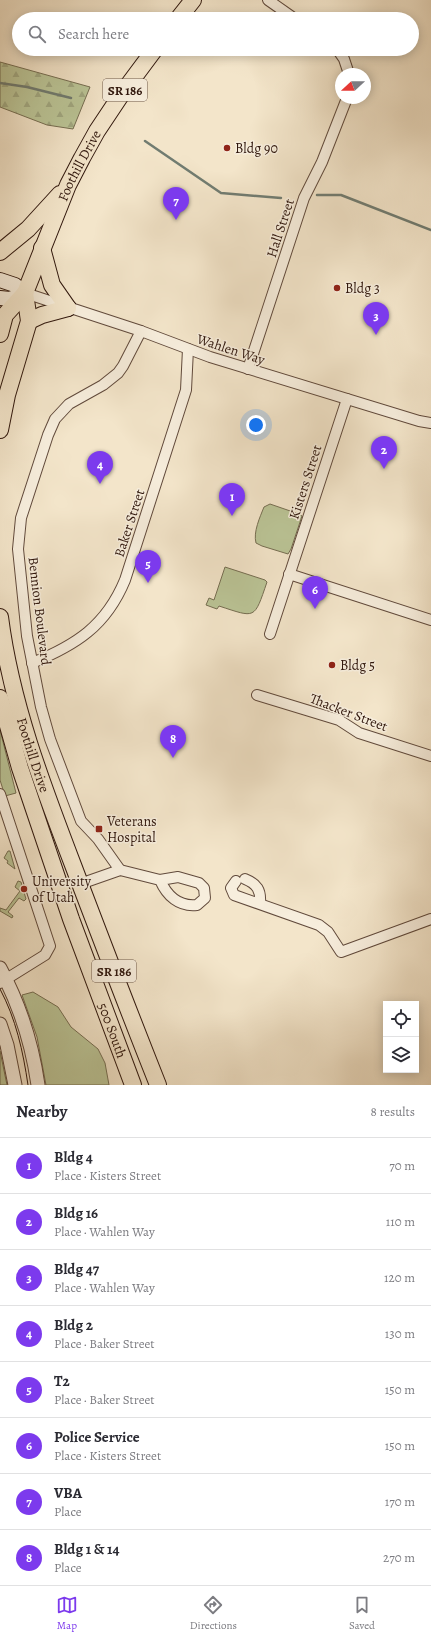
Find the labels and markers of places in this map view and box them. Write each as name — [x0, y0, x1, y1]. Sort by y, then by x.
place label: Bldg 90 — [235, 139, 278, 158]
marker: Bldg 90 — [222, 143, 232, 153]
pin: 7 — [163, 187, 189, 220]
place label: Bldg 3 — [345, 279, 380, 298]
marker: Bldg 3 — [332, 283, 342, 293]
pin: 3 — [363, 302, 389, 335]
pin: 2 — [371, 436, 397, 469]
pin: 4 — [87, 451, 113, 484]
pin: 1 — [219, 483, 245, 516]
pin: 5 — [135, 550, 161, 583]
pin: 6 — [302, 576, 328, 609]
place label: Bldg 5 — [340, 656, 375, 675]
marker: Bldg 5 — [327, 660, 337, 670]
pin: 8 — [160, 725, 186, 758]
place label: Veterans Hospital — [106, 812, 157, 847]
marker: Veterans Hospital — [94, 824, 104, 834]
place label: University of Utah — [32, 872, 92, 907]
marker: University of Utah — [19, 884, 29, 894]

